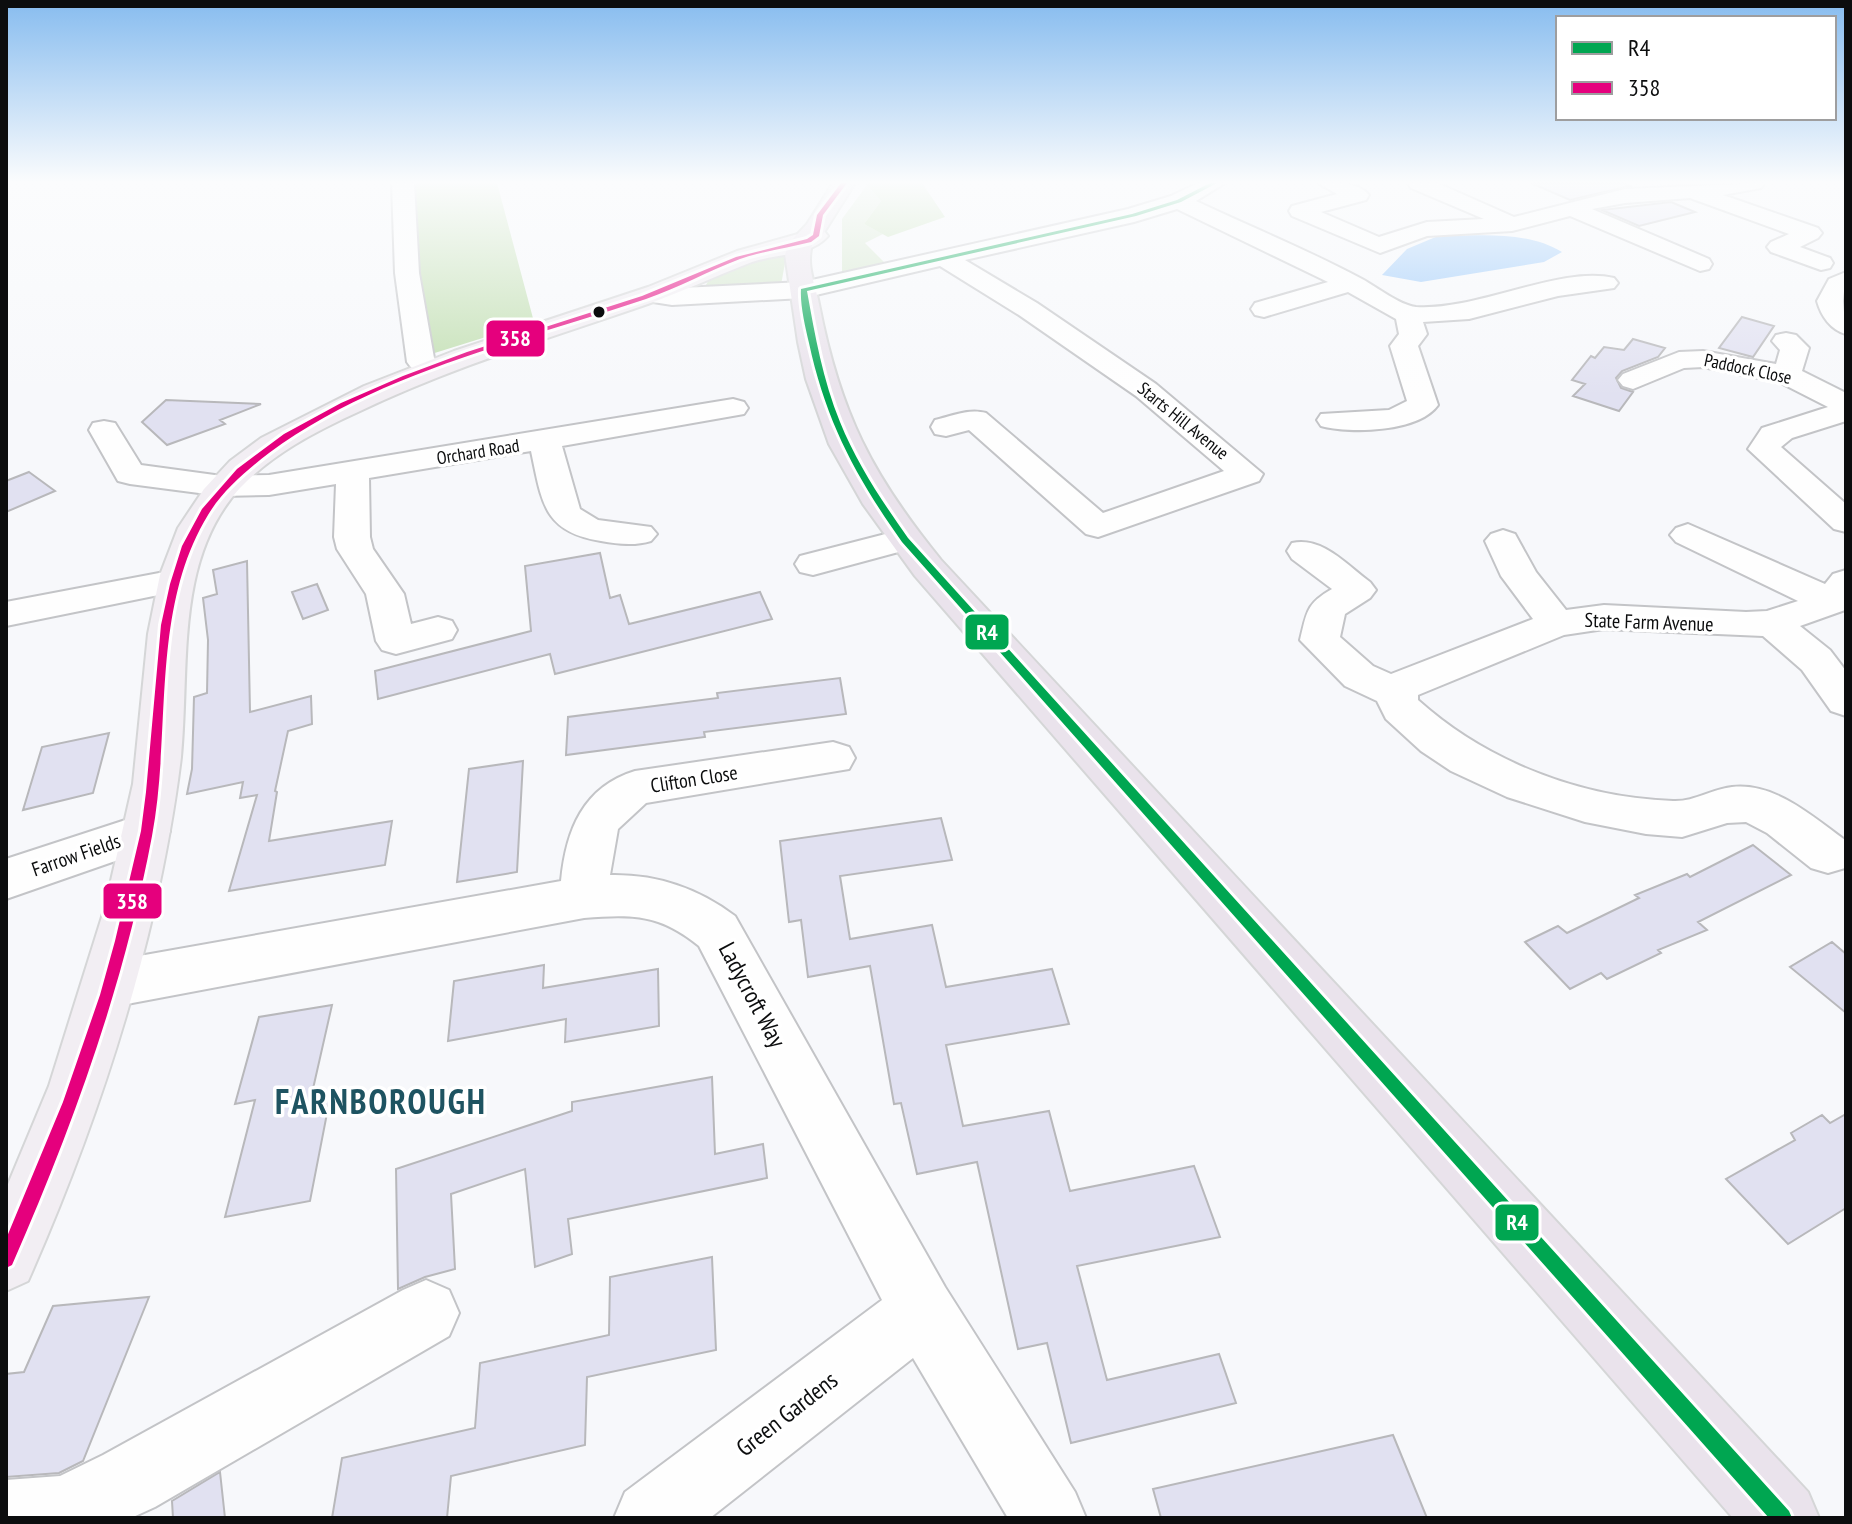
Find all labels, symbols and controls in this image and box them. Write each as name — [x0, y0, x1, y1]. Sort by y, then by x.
legend — [1556, 16, 1836, 120]
text: R4 — [1628, 32, 1651, 63]
text: 358 — [1628, 72, 1660, 103]
unlabelled marker — [591, 304, 607, 320]
line badge: 358 — [485, 319, 546, 358]
text: 358 — [499, 324, 531, 352]
street label: Paddock Close — [1702, 348, 1794, 389]
street label: Starts Hill Avenue — [1133, 377, 1234, 464]
street label: Orchard Road — [435, 434, 521, 469]
street label: State Farm Avenue — [1584, 607, 1714, 637]
line badge: R4 — [964, 613, 1010, 651]
text: R4 — [976, 618, 998, 646]
street label: Clifton Close — [649, 759, 739, 799]
street label: Farrow Fields — [28, 828, 124, 882]
line badge: 358 — [102, 882, 163, 920]
text: 358 — [116, 887, 148, 915]
street label: Ladycroft Way — [712, 937, 793, 1053]
district label: FARNBOROUGH — [275, 1079, 487, 1123]
line badge: R4 — [1494, 1203, 1540, 1242]
text: R4 — [1506, 1208, 1528, 1236]
street label: Green Gardens — [730, 1364, 844, 1463]

